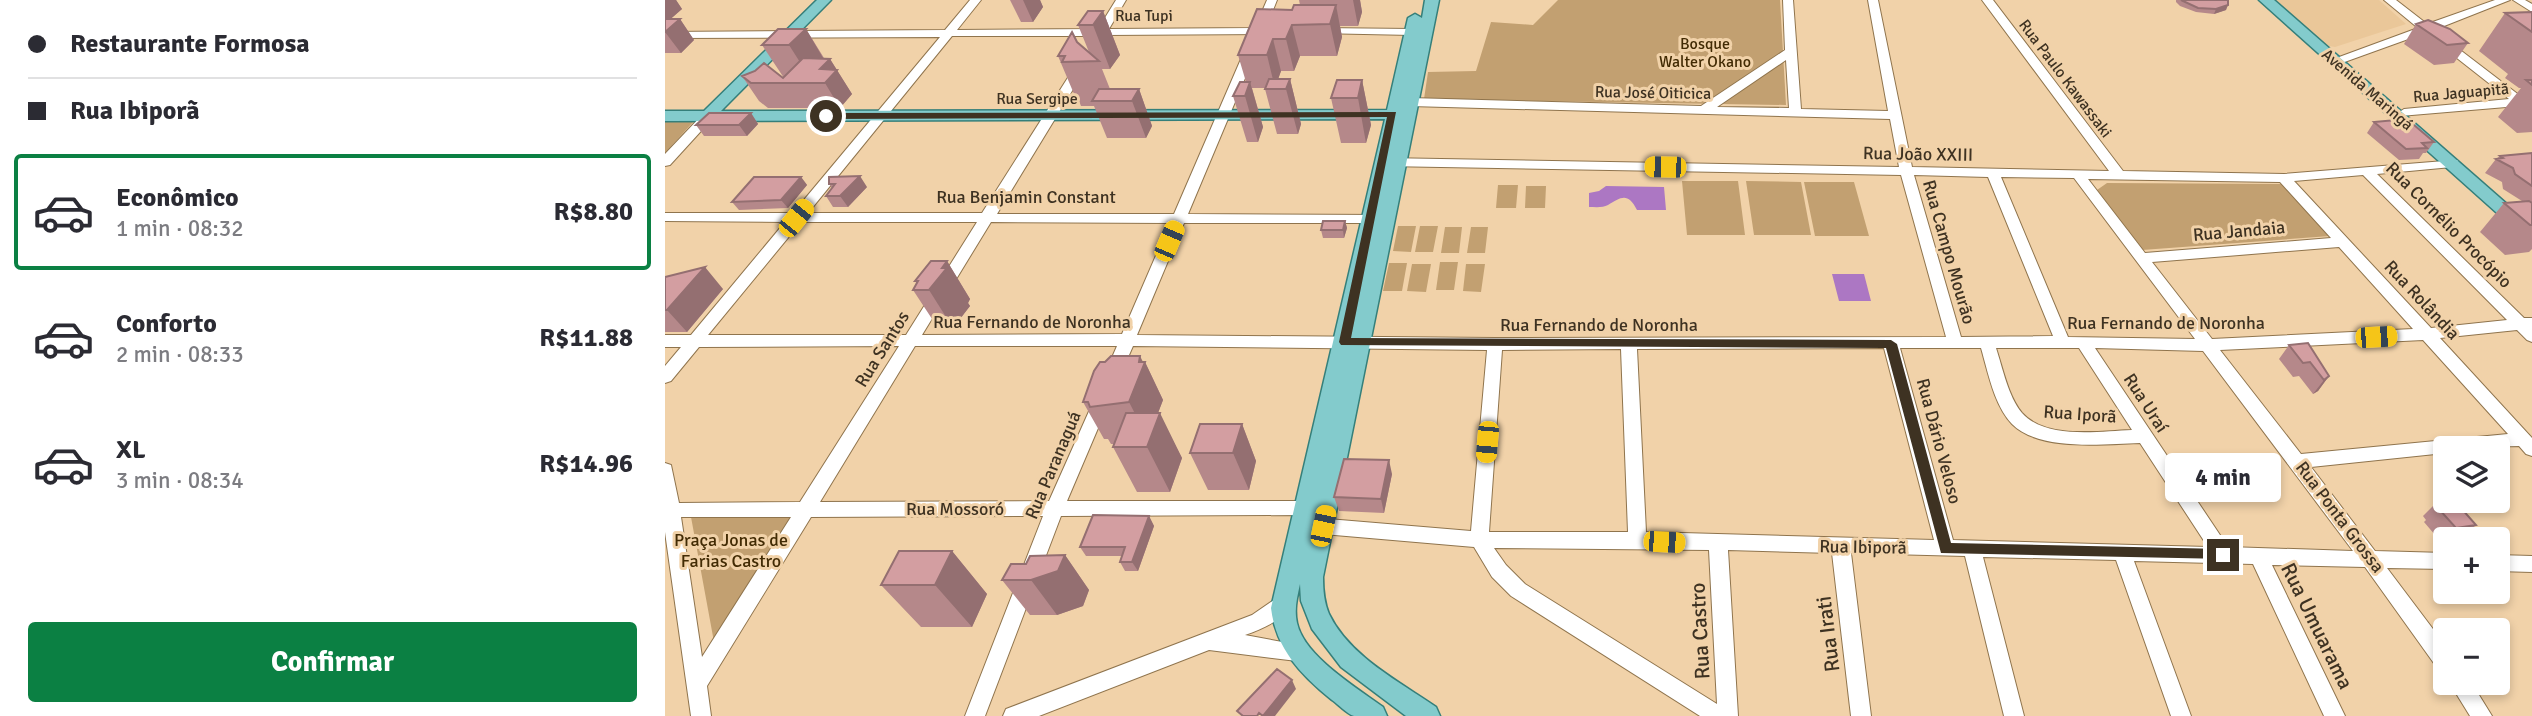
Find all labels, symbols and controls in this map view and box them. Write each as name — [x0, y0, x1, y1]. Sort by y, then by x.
street label: Rua Tupi — [1115, 6, 1173, 26]
street label: Rua Paulo Kawassaki — [2014, 15, 2116, 142]
text: Restaurante Formosa — [70, 28, 310, 60]
park label: Bosque Walter Okano — [1659, 34, 1751, 72]
street label: Avenida Maringá — [2318, 45, 2417, 135]
street label: Rua Jaguapitã — [2412, 79, 2510, 107]
street label: Rua José Oiticica — [1595, 82, 1711, 104]
street label: Rua Sergipe — [996, 89, 1078, 109]
text: Rua Ibiporã — [70, 95, 200, 127]
route start — [810, 100, 842, 132]
street label: Rua João XXIII — [1863, 142, 1973, 166]
car — [1644, 156, 1687, 178]
street label: Rua Cornélio Procópio — [2381, 157, 2517, 293]
street label: Rua Campo Mourão — [1918, 177, 1980, 327]
icon: car — [32, 181, 95, 244]
text: Econômico — [116, 182, 239, 214]
street label: Rua Benjamin Constant — [936, 186, 1116, 208]
car — [775, 195, 818, 241]
text: R$8.80 — [553, 196, 633, 228]
text: 1 min · 08:32 — [116, 214, 244, 243]
street label: Rua Jandaia — [2192, 216, 2286, 246]
car — [1152, 218, 1187, 264]
street label: Rua Rolândia — [2380, 256, 2464, 344]
icon: car — [32, 307, 95, 370]
street label: Rua Santos — [850, 307, 914, 391]
text: Conforto — [116, 308, 217, 340]
street label: Rua Fernando de Noronha — [933, 311, 1131, 333]
street label: Rua Fernando de Noronha — [2067, 312, 2265, 334]
street label: Rua Fernando de Noronha — [1500, 314, 1698, 336]
text: R$11.88 — [539, 322, 633, 354]
car — [2355, 325, 2398, 349]
text: 2 min · 08:33 — [116, 340, 244, 369]
street label: Rua Uraí — [2119, 369, 2173, 437]
street label: Rua Dário Veloso — [1912, 376, 1966, 506]
street label: Rua Iporã — [2043, 400, 2117, 428]
street label: Rua Paranaguá — [1020, 408, 1086, 522]
car — [1475, 420, 1500, 464]
icon: car — [32, 433, 95, 496]
text: XL — [116, 434, 146, 466]
map controls — [2433, 436, 2510, 695]
button: layers — [2433, 436, 2510, 513]
text: R$14.96 — [539, 448, 633, 480]
callout: 4 min — [2165, 454, 2281, 503]
street label: Rua Ponta Grossa — [2291, 457, 2389, 577]
text: 4 min — [2195, 463, 2251, 492]
text: 3 min · 08:34 — [116, 466, 244, 495]
street label: Rua Mossoró — [906, 498, 1004, 520]
car — [1309, 503, 1338, 549]
button: + — [2433, 527, 2510, 604]
park label: Praça Jonas de Farias Castro — [674, 529, 788, 572]
car — [1643, 530, 1686, 554]
street label: Rua Ibiporã — [1819, 535, 1907, 559]
route end — [2207, 539, 2239, 571]
street label: Rua Umuarama — [2275, 559, 2359, 693]
street label: Rua Castro — [1684, 582, 1716, 680]
street label: Rua Irati — [1810, 595, 1846, 673]
button: − — [2433, 618, 2510, 695]
button: Confirmar — [28, 622, 637, 702]

